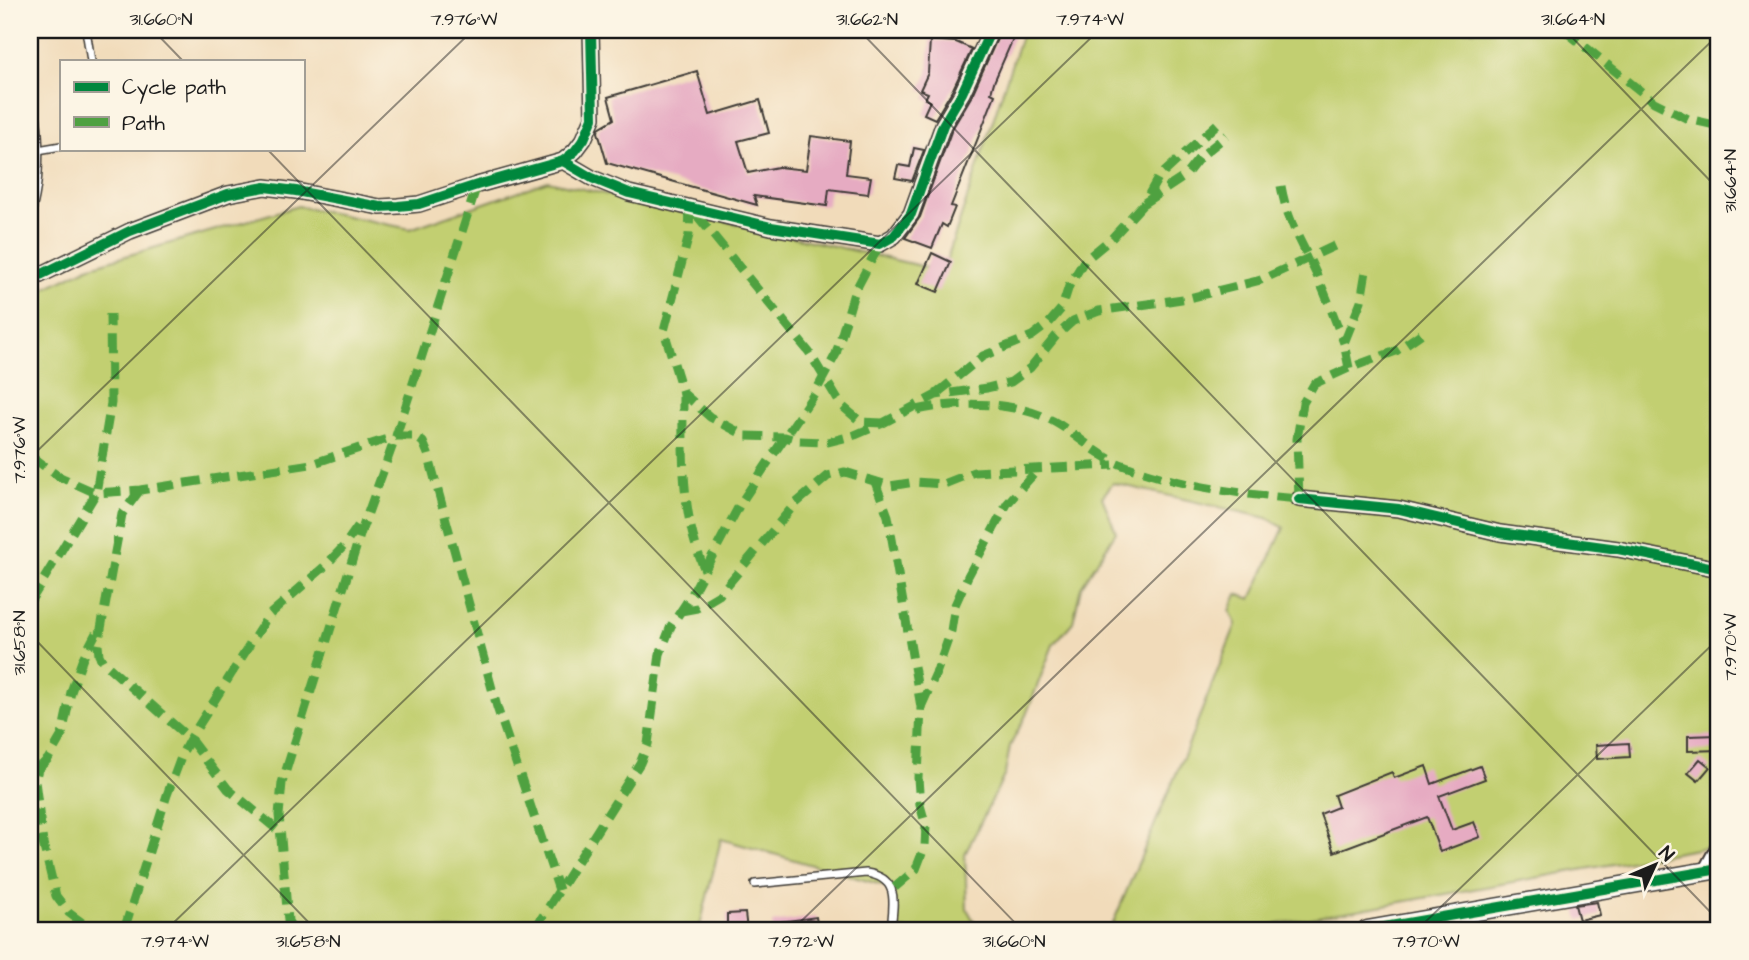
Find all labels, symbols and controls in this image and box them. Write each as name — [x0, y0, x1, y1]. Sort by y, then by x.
text: 31.660°N — [129, 7, 193, 32]
text: 7.976°W — [430, 7, 498, 32]
text: 31.662°N — [836, 7, 898, 32]
text: 7.974°W — [1056, 7, 1124, 32]
text: 31.664°N — [1541, 7, 1605, 32]
legend — [60, 60, 304, 150]
text: Cycle path — [122, 73, 227, 104]
text: Path — [122, 109, 166, 138]
text: 31.664°N — [1718, 149, 1743, 213]
text: 7.976°W — [7, 416, 32, 484]
text: 31.658°N — [7, 611, 32, 675]
text: 7.970°W — [1718, 613, 1743, 681]
north arrow — [1620, 830, 1690, 900]
text: N — [1652, 841, 1680, 868]
text: 7.974°W — [141, 929, 209, 954]
text: 31.658°N — [276, 929, 340, 954]
text: 7.972°W — [768, 929, 834, 954]
text: 31.660°N — [982, 929, 1046, 954]
text: 7.970°W — [1392, 929, 1460, 954]

